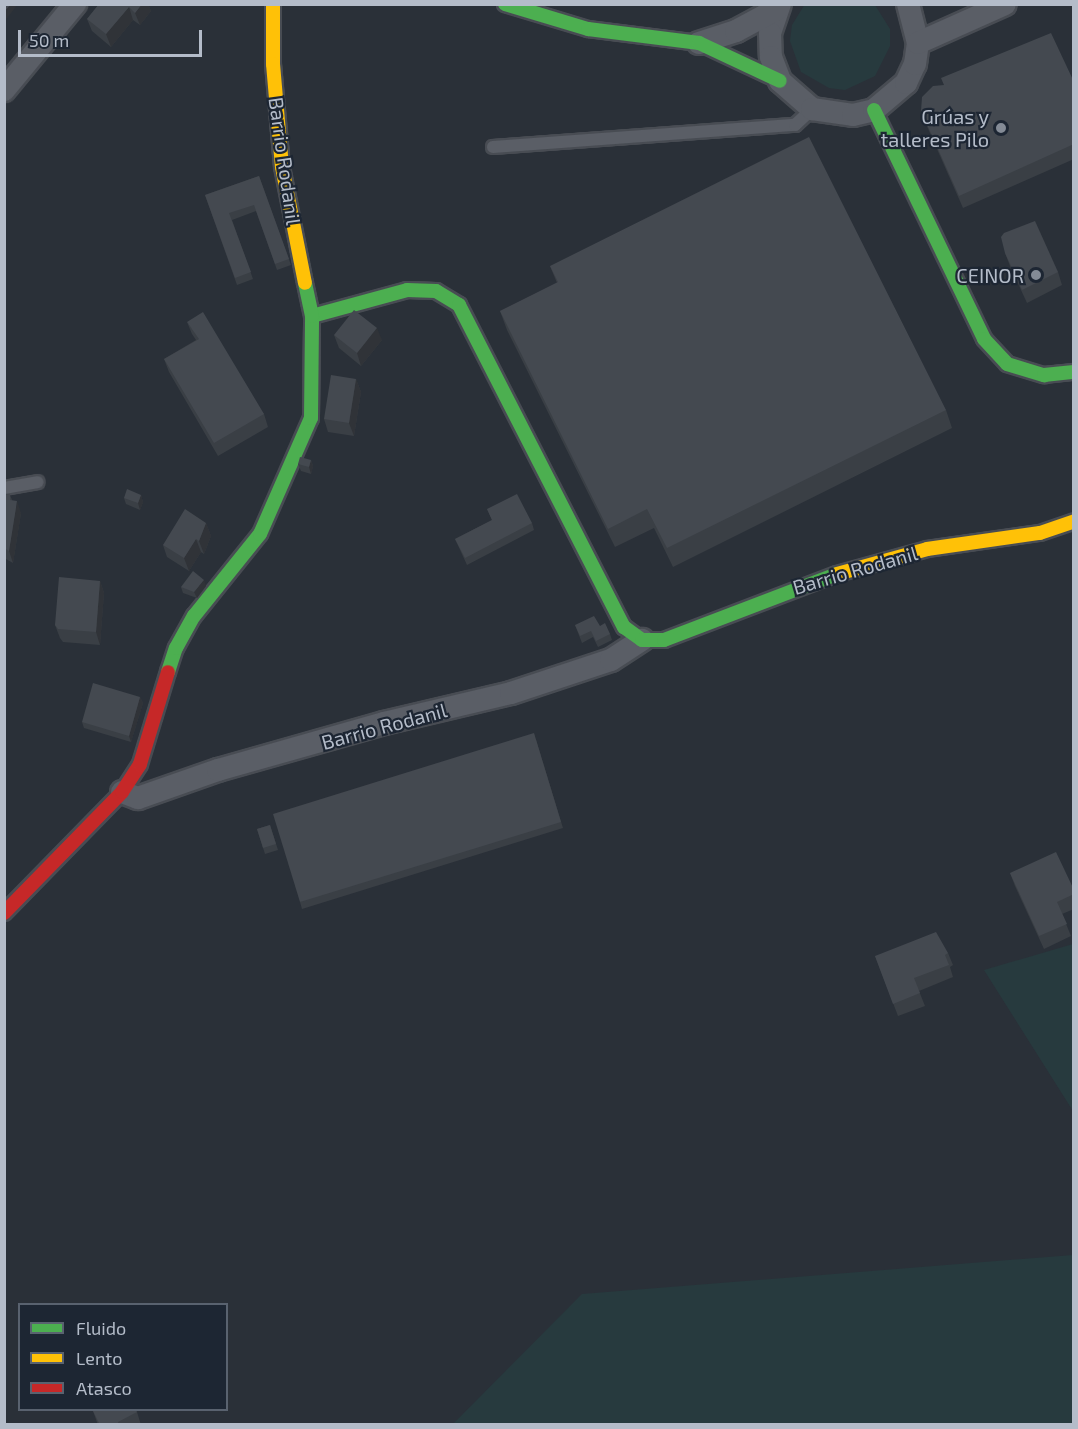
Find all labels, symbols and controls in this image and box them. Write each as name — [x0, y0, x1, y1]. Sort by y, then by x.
scale bar — [21, 18, 206, 56]
text: 50 m — [29, 29, 69, 51]
street label: Barrio Rodanil — [264, 96, 306, 226]
place label: Grúas y talleres Pilo — [881, 104, 989, 151]
marker: Grúas y talleres Pilo — [994, 121, 1008, 135]
place label: CEINOR — [956, 263, 1024, 287]
marker: CEINOR — [1029, 268, 1043, 282]
street label: Barrio Rodanil — [790, 541, 920, 599]
street label: Barrio Rodanil — [319, 698, 449, 754]
legend — [18, 1303, 228, 1411]
text: Fluido — [76, 1317, 126, 1339]
text: Lento — [76, 1347, 122, 1369]
text: Atasco — [76, 1377, 132, 1399]

